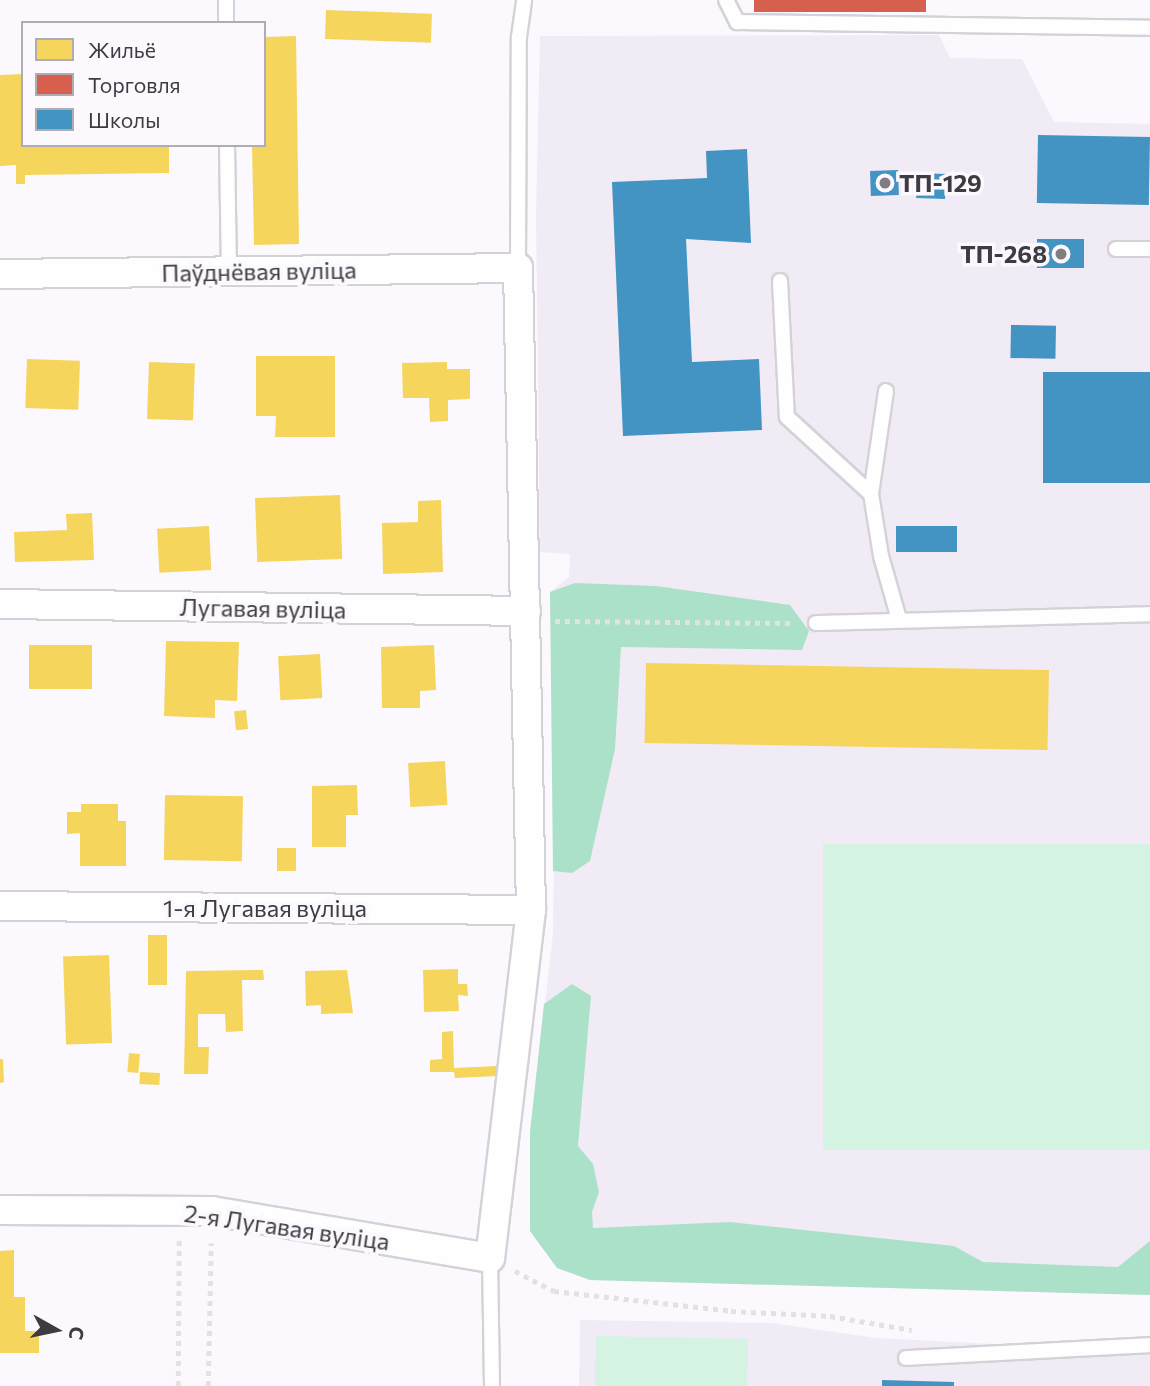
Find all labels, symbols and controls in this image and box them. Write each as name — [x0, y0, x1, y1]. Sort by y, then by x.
legend — [21, 21, 266, 147]
text: Жильё — [88, 37, 156, 62]
text: Торговля — [88, 72, 181, 97]
text: Школы — [88, 107, 160, 132]
place label: ТП-129 — [899, 169, 982, 197]
marker: ТП-129 — [877, 175, 893, 191]
place label: ТП-268 — [960, 240, 1047, 268]
marker: ТП-268 — [1053, 246, 1069, 262]
street label: Паўднёвая вуліца — [161, 255, 357, 287]
street label: Лугавая вуліца — [179, 592, 347, 624]
street label: 1-я Лугавая вуліца — [163, 894, 367, 922]
street label: 2-я Лугавая вуліца — [182, 1198, 392, 1256]
north arrow — [21, 1295, 91, 1365]
text: С — [65, 1325, 90, 1342]

